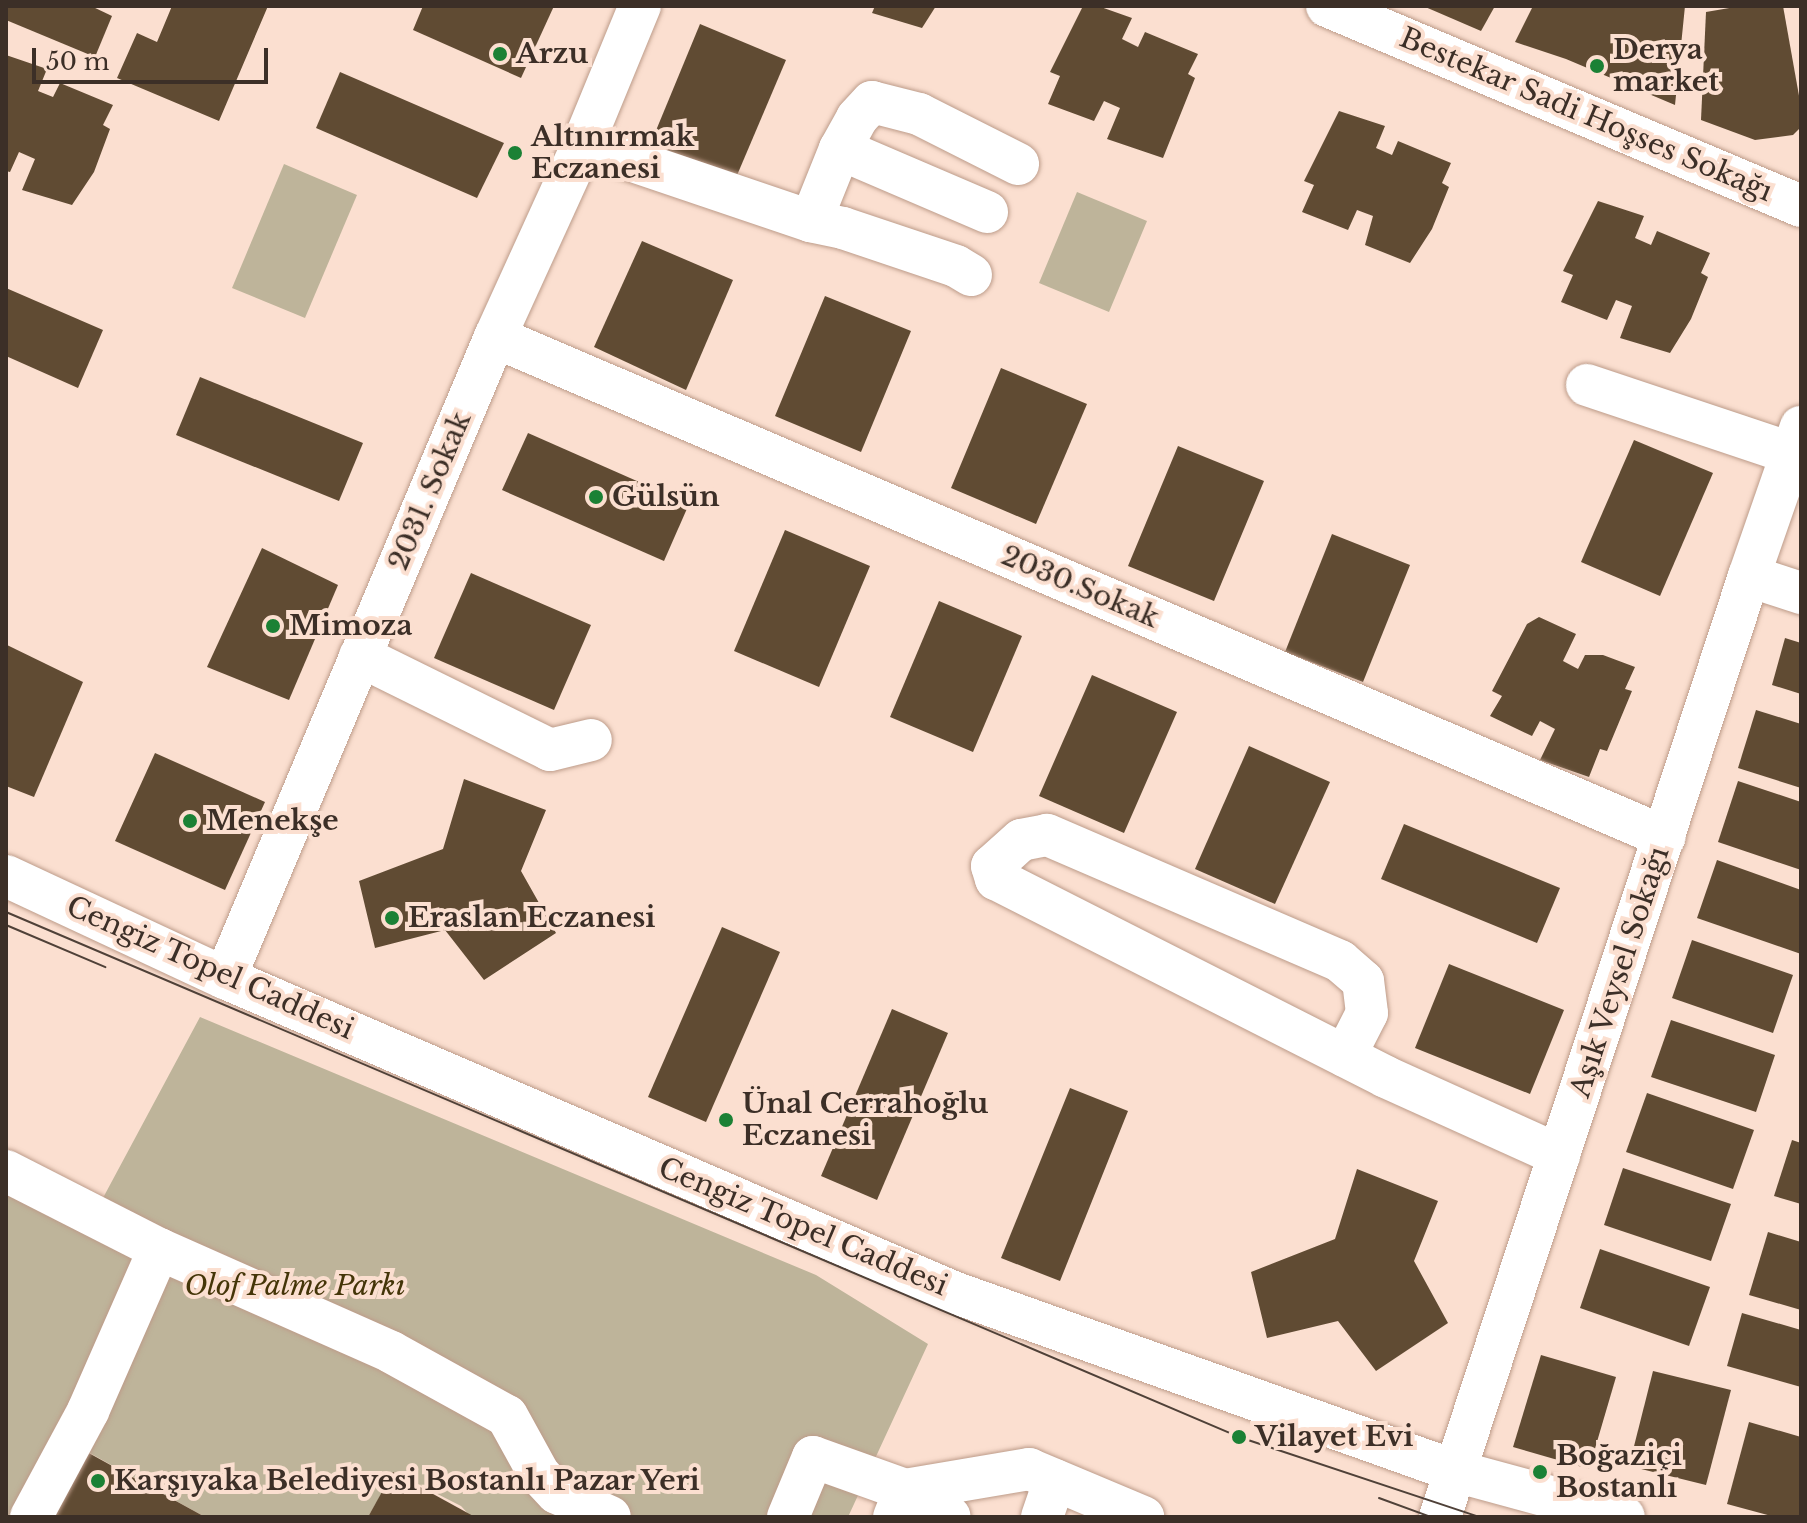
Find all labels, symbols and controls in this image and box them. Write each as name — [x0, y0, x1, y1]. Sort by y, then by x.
street label: Bestekar Sadi Hoşses Sokağı — [1394, 21, 1778, 209]
scale bar — [36, 32, 272, 82]
place label: Derya market — [1613, 33, 1719, 99]
place label: Arzu — [516, 37, 588, 71]
marker: Arzu — [491, 45, 509, 63]
text: 50 m — [46, 47, 109, 76]
marker: Derya market — [1588, 57, 1606, 75]
place label: Altınırmak Eczanesi — [531, 120, 694, 186]
marker: Altınırmak Eczanesi — [506, 144, 524, 162]
street label: 2031. Sokak — [382, 407, 478, 575]
place label: Gülsün — [612, 480, 720, 514]
marker: Gülsün — [587, 488, 605, 506]
street label: 2030.Sokak — [996, 539, 1164, 635]
place label: Mimoza — [289, 609, 412, 643]
marker: Mimoza — [264, 617, 282, 635]
place label: Menekşe — [206, 804, 339, 838]
marker: Menekşe — [181, 812, 199, 830]
street label: Aşık Veysel Sokağı — [1563, 842, 1677, 1102]
street label: Cengiz Topel Caddesi — [61, 889, 359, 1047]
place label: Eraslan Eczanesi — [408, 901, 655, 935]
marker: Eraslan Eczanesi — [383, 909, 401, 927]
place label: Ünal Cerrahoğlu Eczanesi — [742, 1087, 988, 1153]
marker: Ünal Cerrahoğlu Eczanesi — [717, 1111, 735, 1129]
street label: Cengiz Topel Caddesi — [653, 1151, 953, 1303]
park label: Olof Palme Parkı — [184, 1269, 406, 1303]
place label: Vilayet Evi — [1255, 1420, 1413, 1454]
marker: Vilayet Evi — [1230, 1428, 1248, 1446]
place label: Boğaziçi Bostanlı — [1556, 1439, 1682, 1505]
marker: Boğaziçi Bostanlı — [1531, 1463, 1549, 1481]
place label: Karşıyaka Belediyesi Bostanlı Pazar Yeri — [114, 1464, 701, 1498]
marker: Karşıyaka Belediyesi Bostanlı Pazar Yeri — [89, 1472, 107, 1490]

